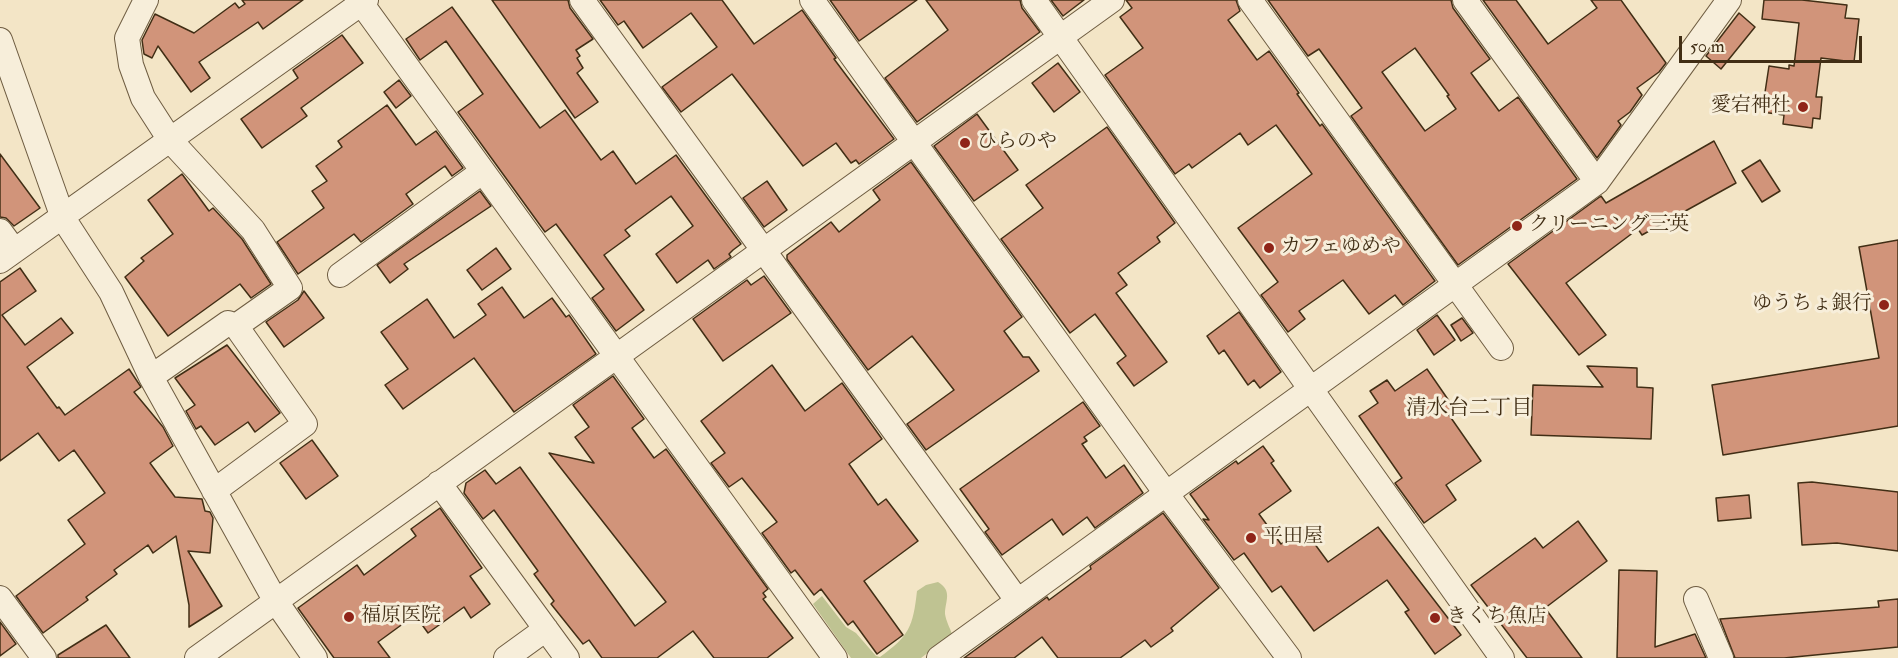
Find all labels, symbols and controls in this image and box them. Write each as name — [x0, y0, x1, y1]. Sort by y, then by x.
scale bar — [1682, 24, 1865, 62]
text: 50 m — [1690, 35, 1725, 58]
place label: 愛宕神社 — [1711, 95, 1791, 119]
marker: 愛宕神社 — [1796, 100, 1810, 114]
place label: ひらのや — [977, 131, 1057, 155]
marker: ひらのや — [958, 136, 972, 150]
place label: クリーニング三英 — [1529, 214, 1689, 238]
marker: クリーニング三英 — [1510, 219, 1524, 233]
place label: カフェゆめや — [1281, 236, 1401, 260]
marker: カフェゆめや — [1262, 241, 1276, 255]
place label: ゆうちょ銀行 — [1752, 293, 1872, 317]
marker: ゆうちょ銀行 — [1877, 298, 1891, 312]
district label: 清水台二丁目 — [1406, 396, 1532, 422]
place label: 平田屋 — [1263, 526, 1323, 550]
marker: 平田屋 — [1244, 531, 1258, 545]
place label: 福原医院 — [361, 605, 441, 629]
place label: きくち魚店 — [1447, 606, 1547, 630]
marker: 福原医院 — [342, 610, 356, 624]
marker: きくち魚店 — [1428, 611, 1442, 625]

